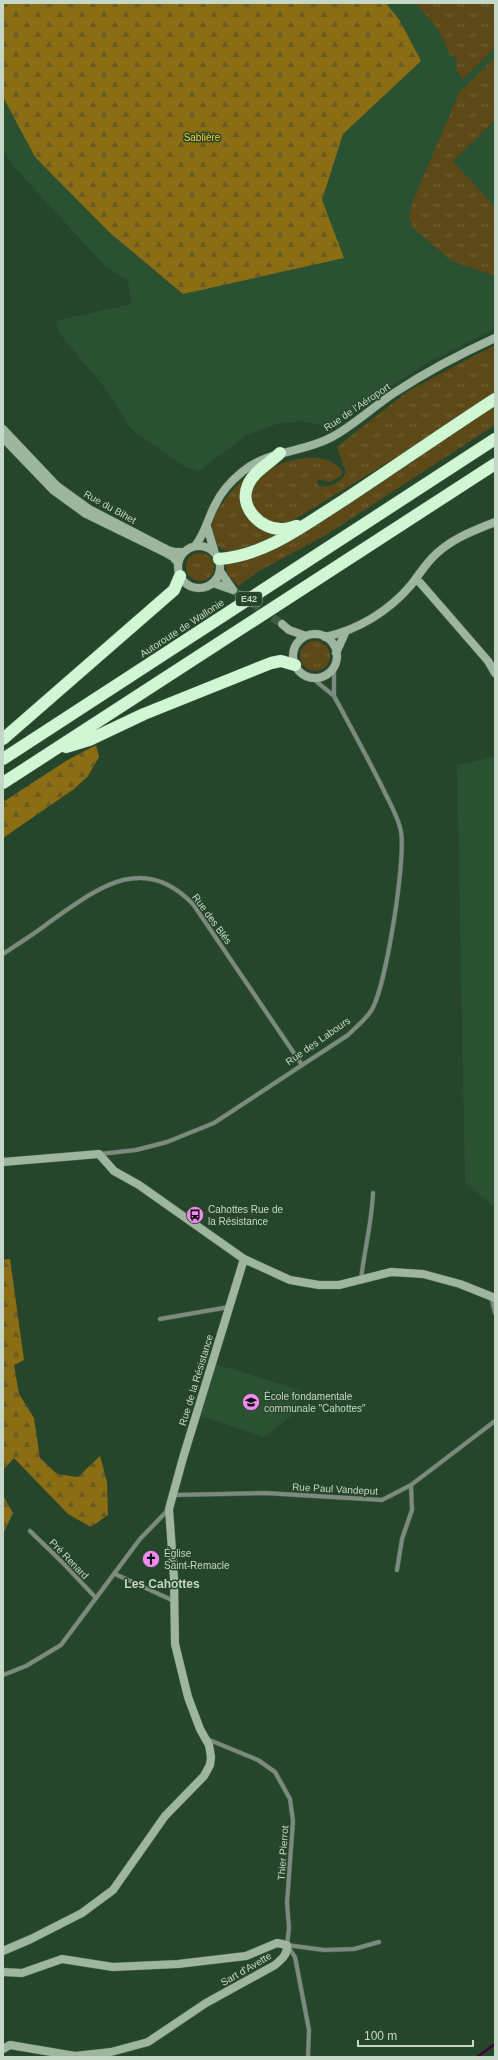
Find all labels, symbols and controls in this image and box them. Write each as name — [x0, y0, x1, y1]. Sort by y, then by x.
park label: Sablière — [184, 132, 221, 143]
street label: Rue de l'Aéroport — [322, 381, 392, 433]
street label: Rue du Bihet — [82, 488, 138, 526]
road number: E42 — [236, 592, 262, 606]
street label: Autoroute de Wallonie — [138, 596, 226, 659]
street label: Rue des Blés — [190, 892, 234, 946]
street label: Rue des Labours — [284, 1015, 352, 1067]
place label: Cahottes Rue de la Résistance — [208, 1204, 283, 1227]
bus stop icon: Cahottes Rue de la Résistance — [185, 1205, 205, 1225]
street label: Rue de la Résistance — [177, 1333, 215, 1427]
place label: Ècole fondamentale communale "Cahottes" — [264, 1390, 366, 1414]
school or university icon: Ècole fondamentale communale "Cahottes" — [241, 1392, 261, 1412]
street label: Rue Paul Vandeput — [292, 1481, 378, 1497]
street label: Pré Renard — [47, 1537, 91, 1581]
place label: Église Saint-Remacle — [164, 1547, 230, 1571]
church icon: Église Saint-Remacle — [141, 1549, 161, 1569]
district label: Les Cahottes — [124, 1577, 200, 1591]
street label: Thier Pierrot — [276, 1825, 290, 1881]
street label: Sart d'Avette — [219, 1950, 274, 1988]
scale bar — [358, 2022, 473, 2048]
text: 100 m — [364, 2029, 397, 2043]

